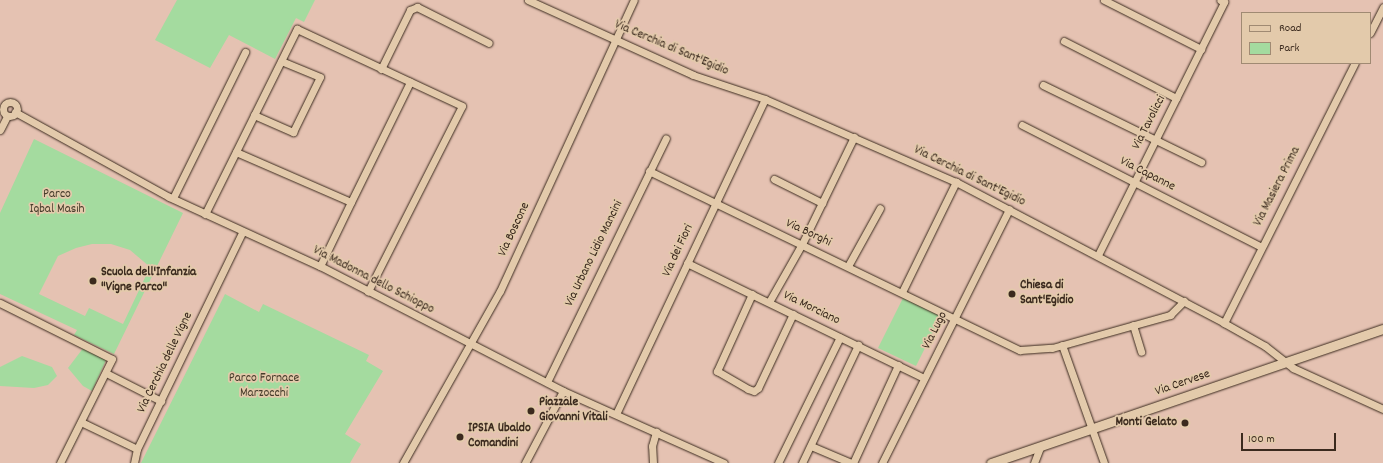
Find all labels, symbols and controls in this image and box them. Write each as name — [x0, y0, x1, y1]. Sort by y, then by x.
legend — [1241, 12, 1371, 64]
street label: Via Cerchia di Sant'Egidio — [612, 18, 730, 80]
text: Road — [1279, 20, 1301, 37]
text: Park — [1279, 40, 1299, 57]
street label: Via Tavolicci — [1130, 93, 1170, 153]
street label: Via Cerchia di Sant'Egidio — [911, 143, 1027, 211]
street label: Via Masiera Prima — [1251, 145, 1305, 229]
street label: Via Capanne — [1117, 154, 1177, 196]
park label: Parco Iqbal Masih — [29, 188, 85, 219]
street label: Via Urbano Lidio Mancini — [563, 198, 627, 310]
street label: Via Boscone — [496, 200, 534, 260]
street label: Via Borghi — [783, 217, 833, 251]
street label: Via dei Fiori — [660, 222, 698, 280]
street label: Via Madonna dello Schioppo — [310, 244, 436, 318]
place label: Scuola dell'Infanzia "Vigne Parco" — [101, 266, 196, 297]
marker: Scuola dell'Infanzia "Vigne Parco" — [88, 276, 98, 286]
place label: Chiesa di Sant'Egidio — [1020, 279, 1073, 310]
street label: Via Morciano — [780, 289, 842, 329]
marker: Chiesa di Sant'Egidio — [1007, 289, 1017, 299]
street label: Via Cerchia delle Vigne — [135, 310, 197, 416]
street label: Via Lugo — [920, 310, 952, 352]
street label: Via Cervese — [1154, 367, 1212, 401]
park label: Parco Fornace Marzocchi — [229, 372, 299, 403]
place label: Piazzale Giovanni Vitali — [539, 396, 608, 427]
marker: Piazzale Giovanni Vitali — [526, 406, 536, 416]
place label: Monti Gelato — [1115, 415, 1177, 431]
marker: Monti Gelato — [1180, 418, 1190, 428]
place label: IPSIA Ubaldo Comandini — [468, 422, 531, 453]
scale bar — [1243, 425, 1338, 451]
text: 100 m — [1248, 431, 1275, 448]
marker: IPSIA Ubaldo Comandini — [455, 432, 465, 442]

